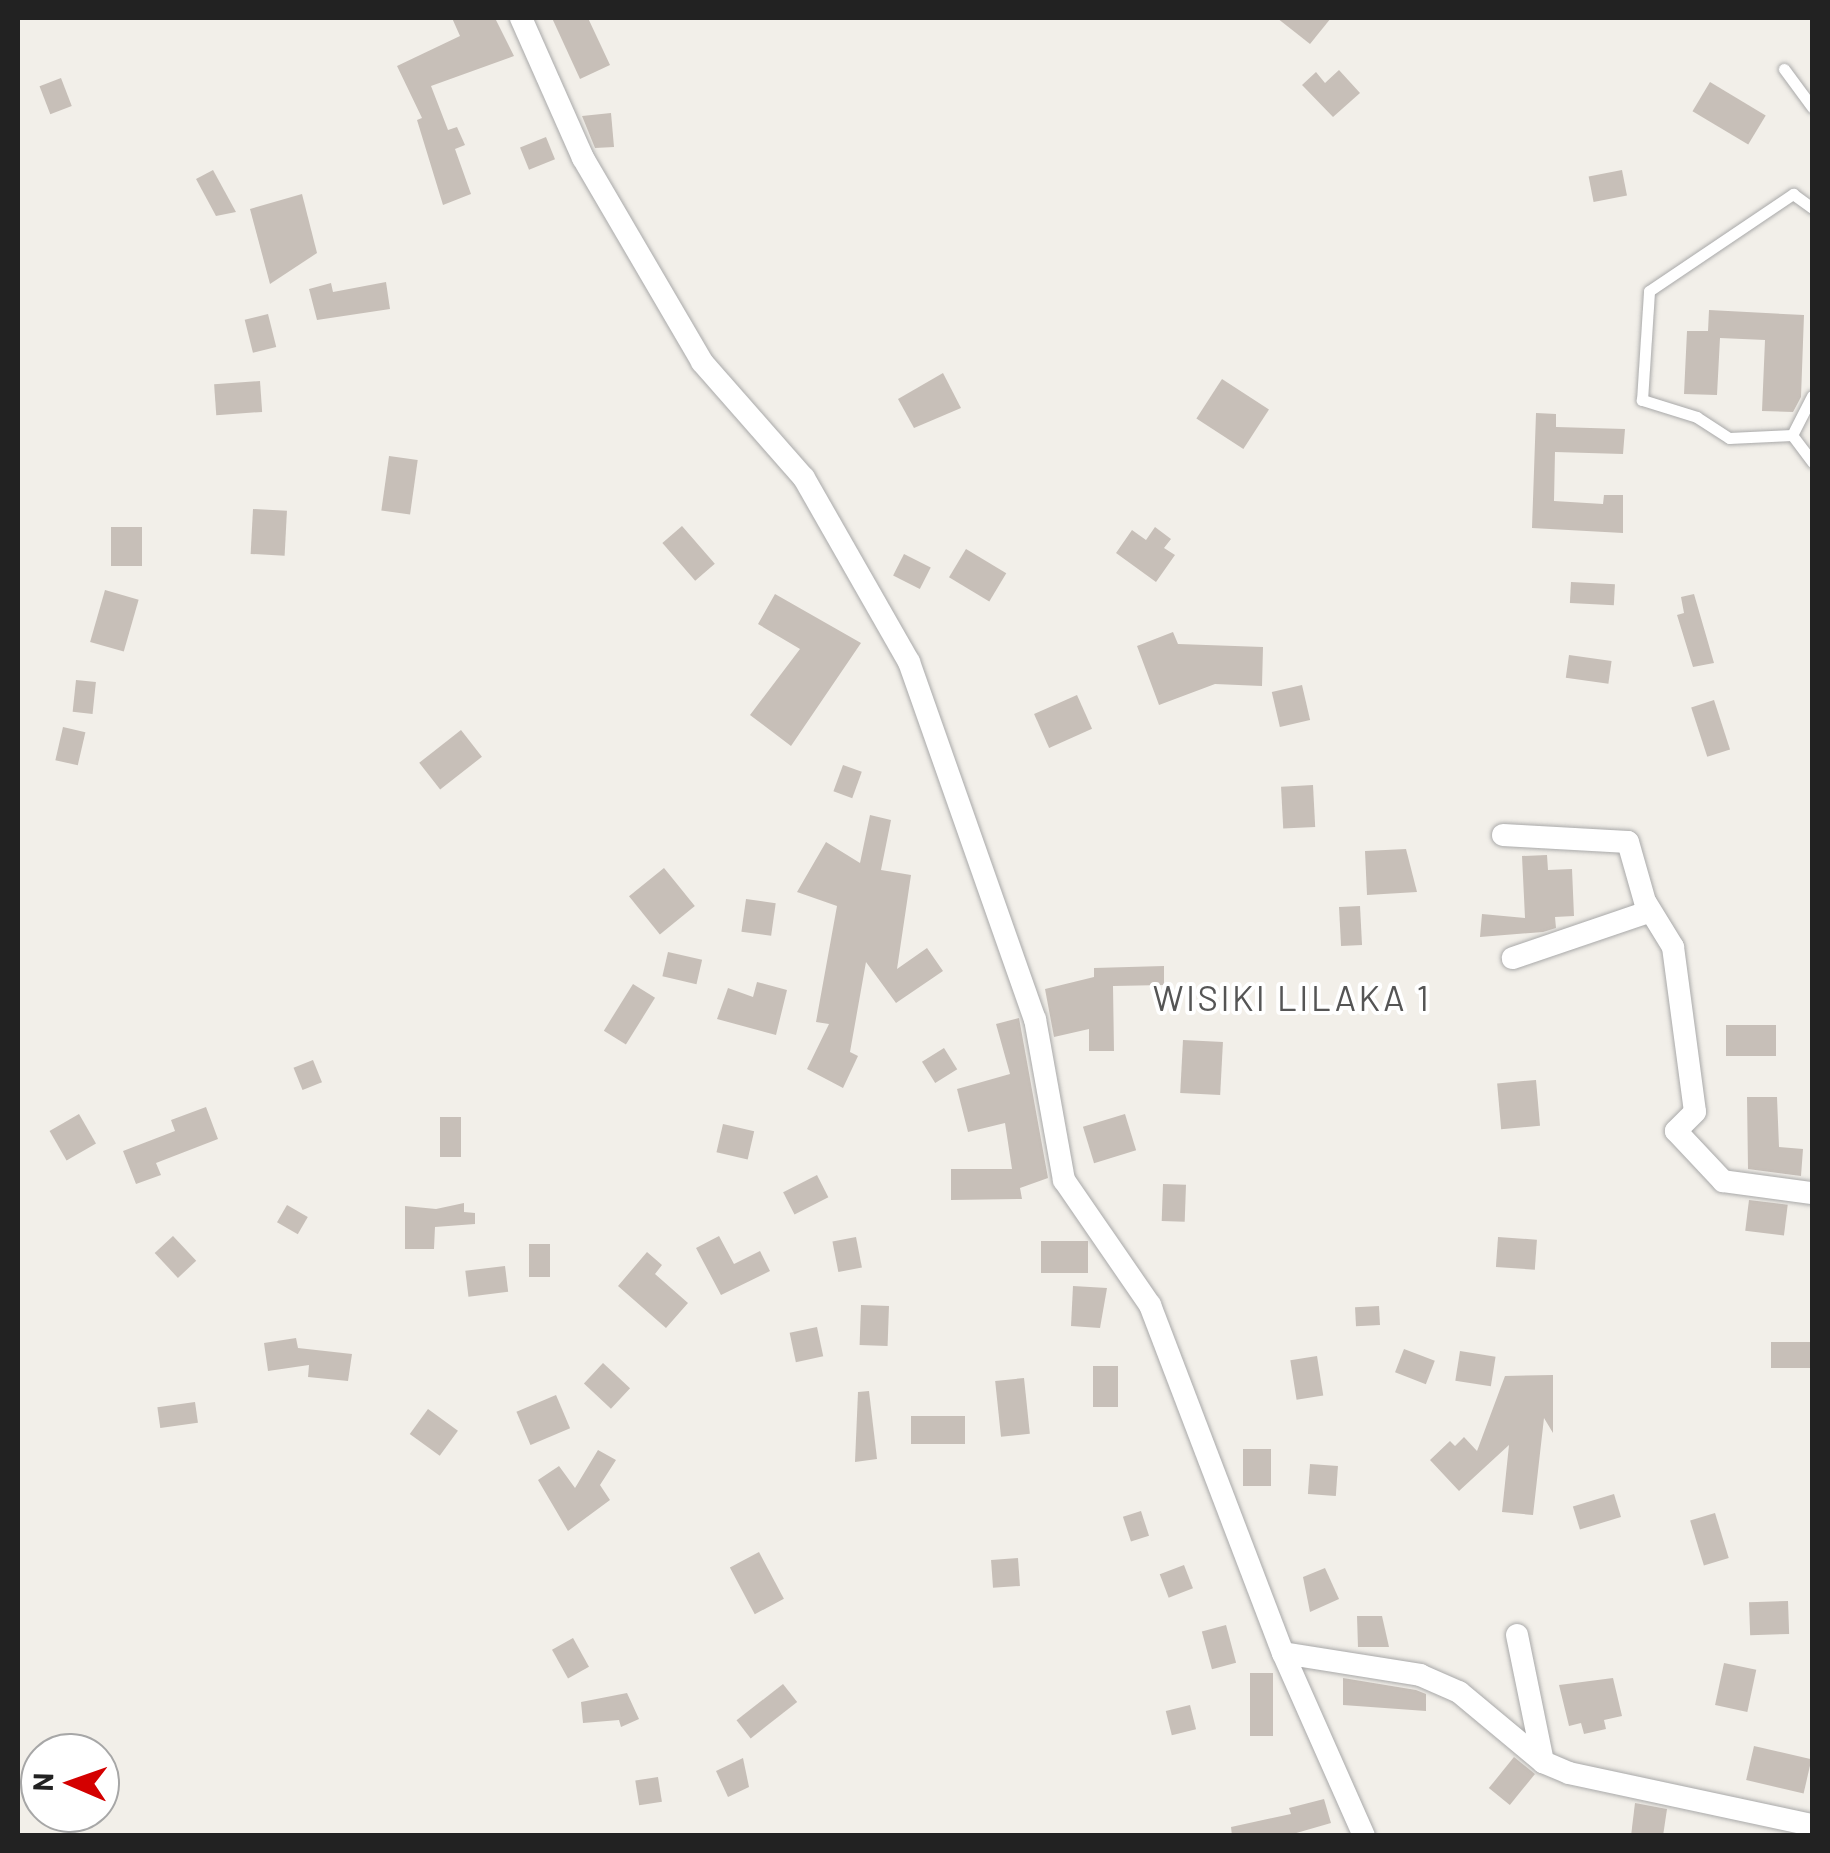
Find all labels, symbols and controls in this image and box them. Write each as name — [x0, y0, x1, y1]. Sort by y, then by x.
district label: WISIKI LILAKA 1 — [1153, 976, 1431, 1018]
north arrow — [20, 1733, 120, 1833]
text: N — [25, 1772, 59, 1792]

